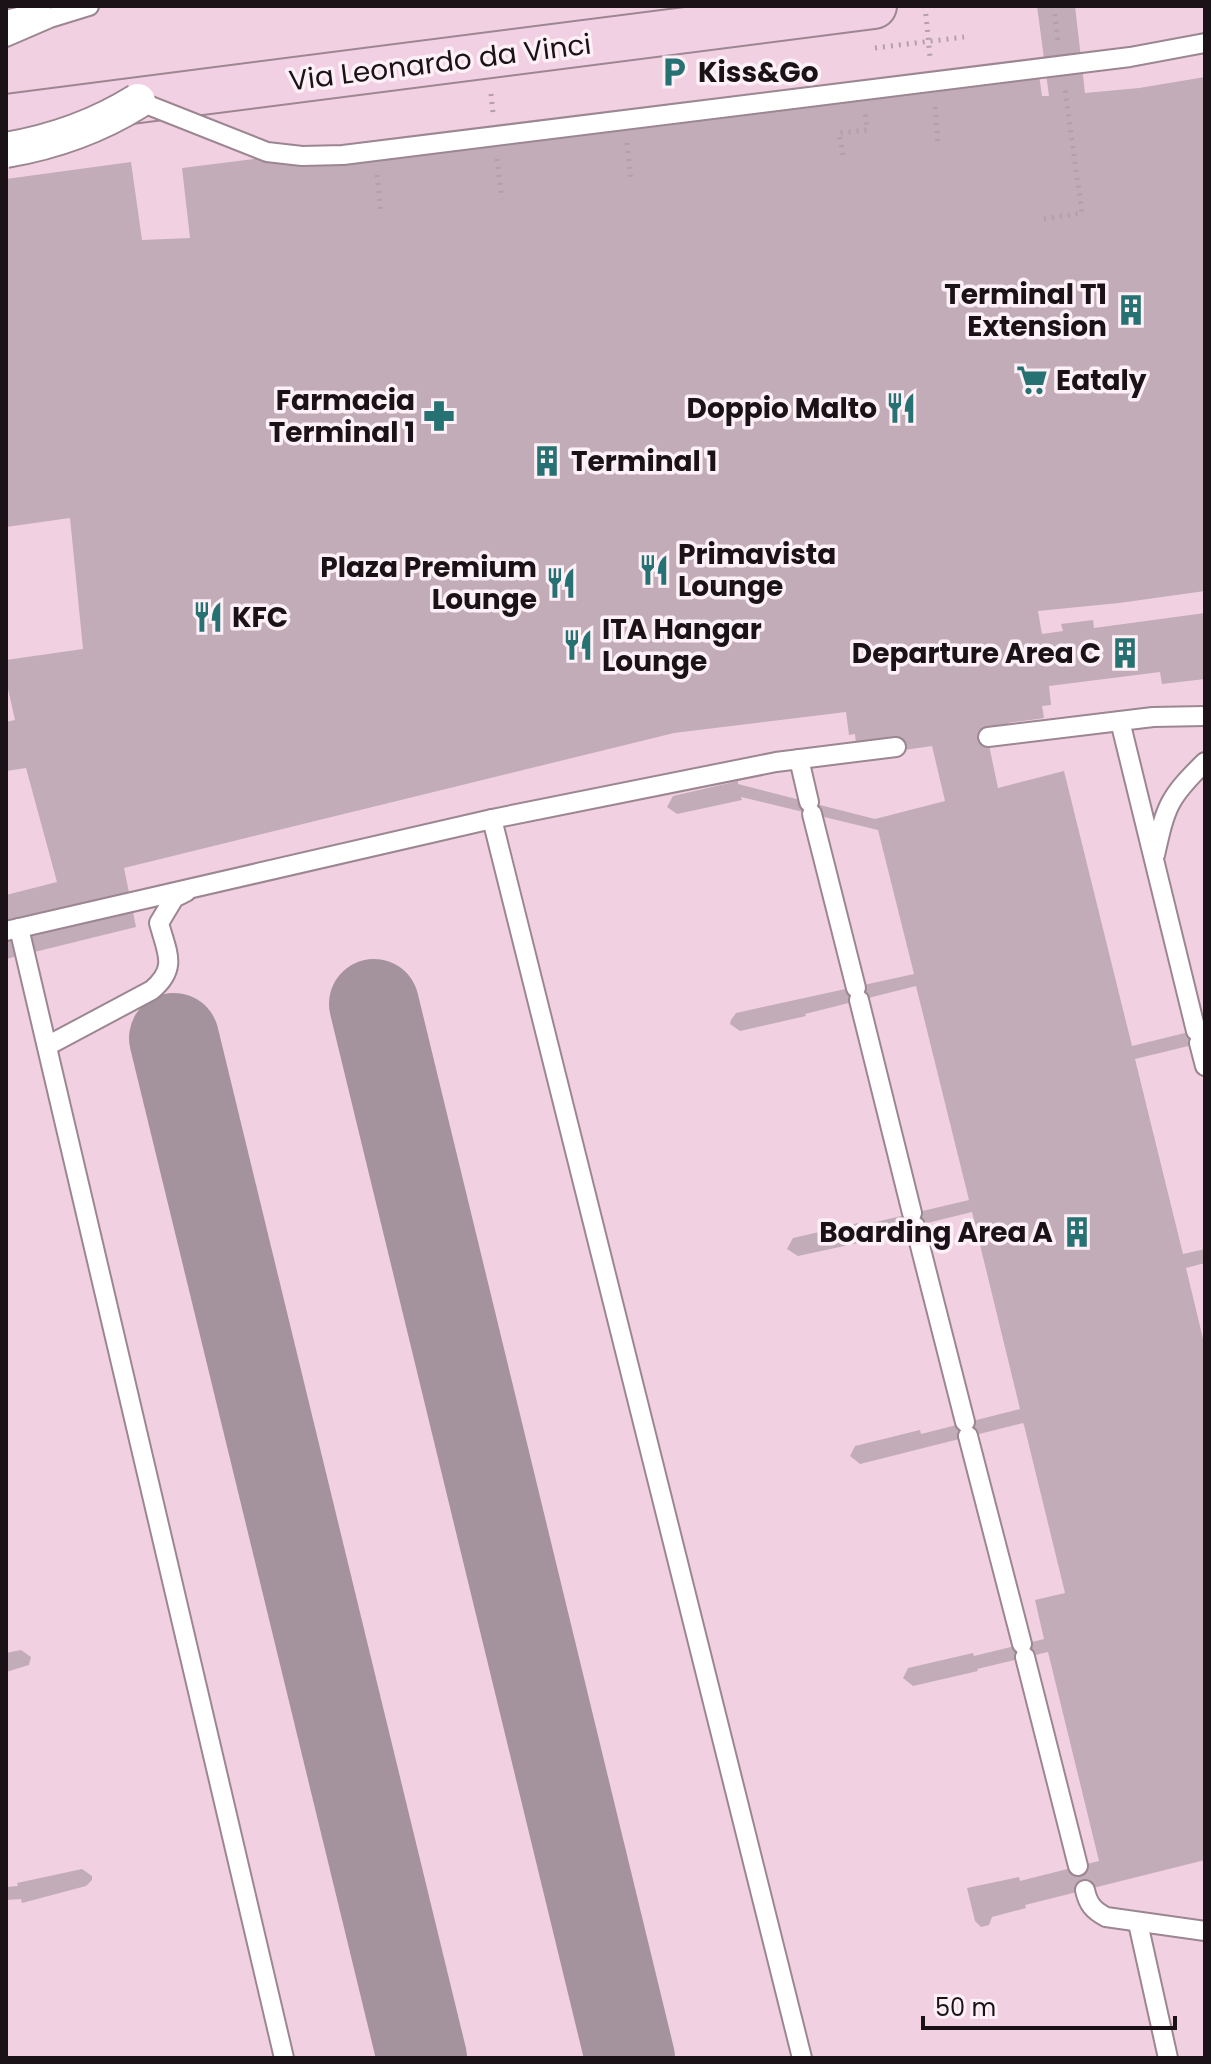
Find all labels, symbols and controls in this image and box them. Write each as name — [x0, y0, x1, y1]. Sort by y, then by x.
street label: Via Leonardo da Vinci — [287, 25, 593, 100]
place label: Kiss&Go — [698, 53, 819, 92]
parking icon: Kiss&Go — [657, 55, 691, 89]
place label: Terminal T1 Extension — [944, 275, 1107, 346]
building icon: Terminal T1 Extension — [1114, 293, 1148, 327]
place label: Eataly — [1056, 361, 1147, 400]
supermarket icon: Eataly — [1015, 363, 1049, 397]
place label: Farmacia Terminal 1 — [269, 381, 415, 452]
place label: Doppio Malto — [687, 389, 877, 428]
restaurant icon: Doppio Malto — [884, 391, 918, 425]
pharmacy icon: Farmacia Terminal 1 — [422, 399, 456, 433]
place label: Terminal 1 — [571, 442, 717, 481]
building icon: Terminal 1 — [530, 444, 564, 478]
place label: Primavista Lounge — [678, 535, 836, 606]
place label: Plaza Premium Lounge — [320, 548, 537, 619]
restaurant icon: Primavista Lounge — [637, 553, 671, 587]
restaurant icon: Plaza Premium Lounge — [544, 566, 578, 600]
place label: KFC — [232, 598, 288, 637]
restaurant icon: KFC — [191, 600, 225, 634]
place label: ITA Hangar Lounge — [602, 610, 762, 681]
restaurant icon: ITA Hangar Lounge — [561, 628, 595, 662]
place label: Departure Area C — [852, 634, 1101, 673]
building icon: Departure Area C — [1108, 636, 1142, 670]
place label: Boarding Area A — [819, 1213, 1053, 1252]
building icon: Boarding Area A — [1060, 1215, 1094, 1249]
scale bar — [923, 1980, 1175, 2030]
text: 50 m — [935, 1991, 996, 2024]

